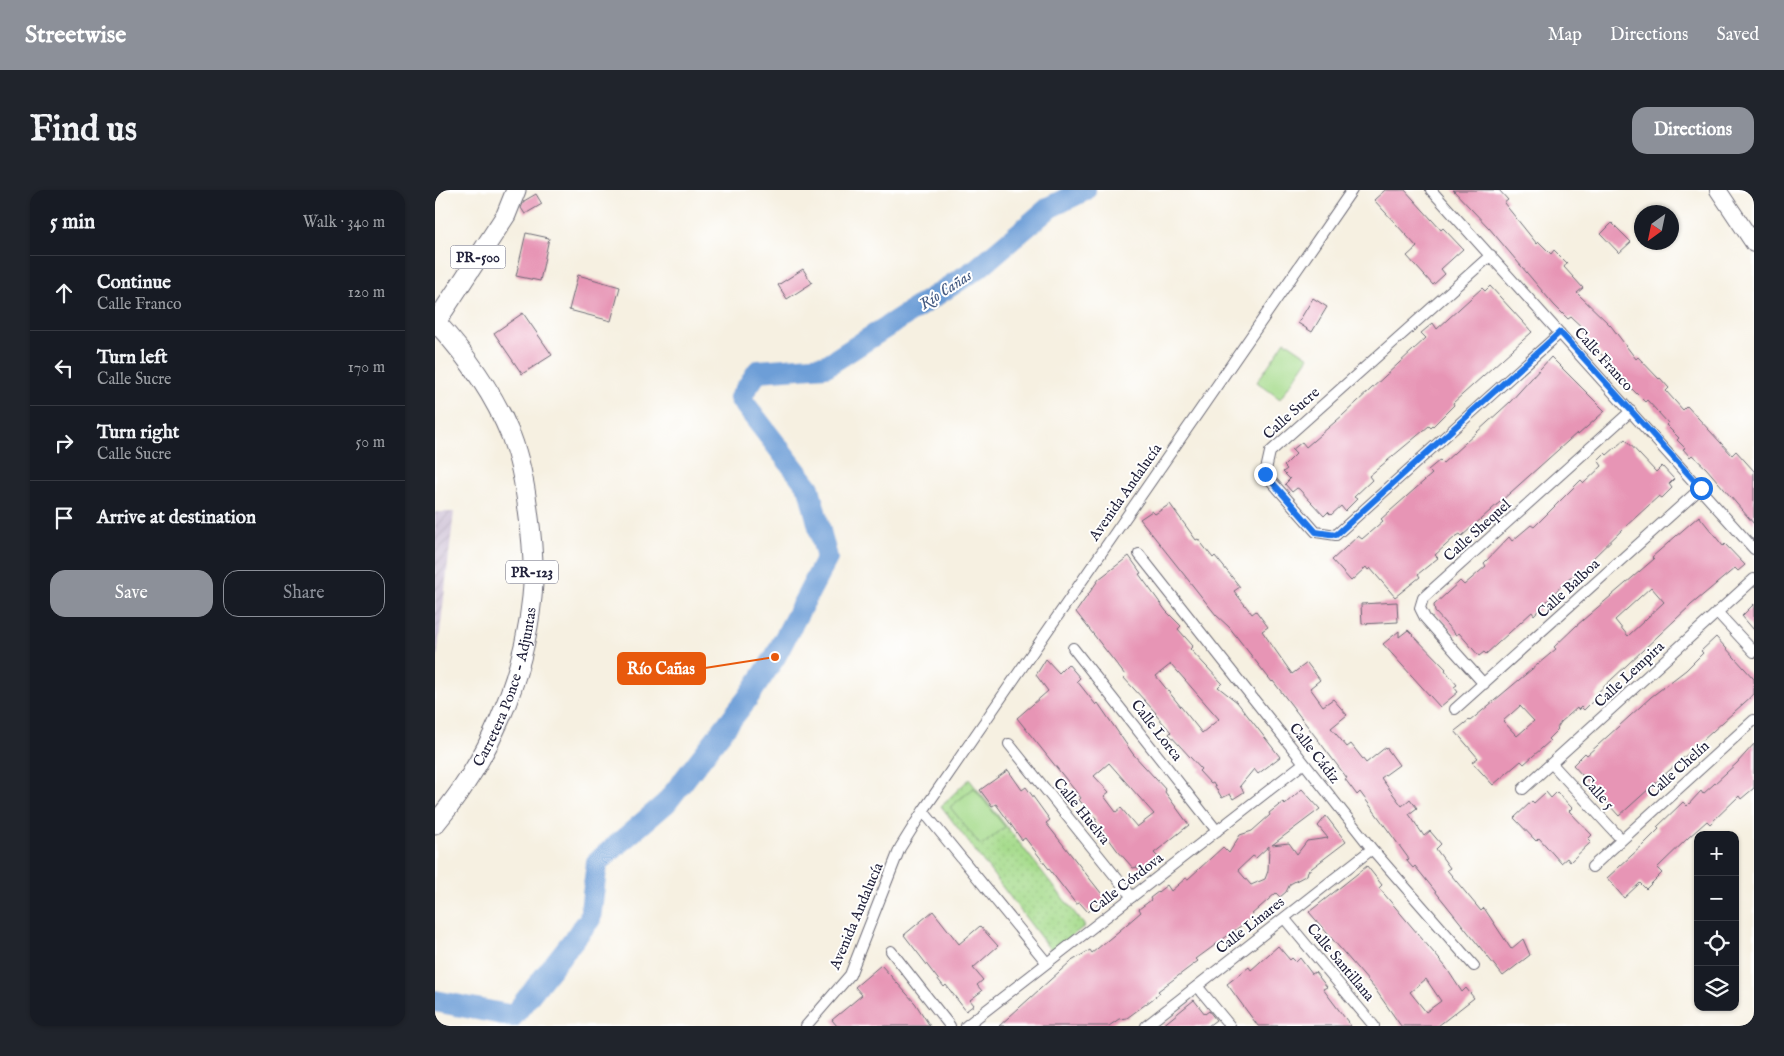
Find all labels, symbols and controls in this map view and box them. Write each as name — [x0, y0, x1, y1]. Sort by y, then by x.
text: Streetwise — [25, 20, 126, 51]
text: Map — [1548, 24, 1582, 47]
text: Directions — [1610, 24, 1688, 47]
text: Saved — [1716, 24, 1759, 47]
button: Directions — [1632, 107, 1754, 154]
text: Find us — [30, 108, 137, 153]
north arrow — [1634, 205, 1679, 250]
text: 5 min — [50, 209, 95, 236]
text: Walk · 340 m — [303, 213, 385, 233]
road number: PR-500 — [450, 246, 505, 268]
water label: Río Cañas — [916, 266, 976, 315]
text: Continue — [97, 271, 171, 295]
icon: ahead — [50, 279, 78, 307]
text: 120 m — [348, 283, 385, 303]
text: Calle Franco — [97, 295, 182, 315]
street label: Calle Franco — [1570, 323, 1637, 395]
text: Turn left — [97, 346, 168, 370]
icon: left — [50, 354, 78, 382]
text: 170 m — [348, 358, 385, 378]
text: Calle Sucre — [97, 370, 171, 390]
street label: Calle Sucre — [1259, 383, 1324, 444]
text: Turn right — [97, 421, 179, 445]
icon: right — [50, 429, 78, 457]
text: 50 m — [356, 433, 385, 453]
street label: Avenida Andalucía — [1084, 440, 1166, 545]
text: Calle Sucre — [97, 445, 171, 465]
route end — [1254, 463, 1277, 486]
route start — [1690, 477, 1713, 500]
street label: Calle Shequel — [1440, 495, 1516, 566]
icon: arrive — [50, 504, 78, 532]
text: Arrive at destination — [97, 506, 256, 530]
street label: Calle Balboa — [1533, 554, 1604, 622]
road number: PR-123 — [506, 561, 558, 584]
button: Save — [50, 570, 213, 617]
button: Share — [223, 570, 385, 617]
street label: Carretera Ponce - Adjuntas — [469, 606, 541, 770]
street label: Calle Lempira — [1590, 637, 1669, 712]
callout: Río Cañas — [618, 653, 705, 684]
text: Río Cañas — [627, 660, 695, 680]
street label: Calle Lorca — [1127, 696, 1187, 765]
street label: Calle Cádiz — [1285, 719, 1344, 787]
street label: Calle Chelín — [1643, 736, 1713, 802]
street label: Calle 5 — [1577, 771, 1619, 814]
street label: Calle Huelva — [1049, 774, 1114, 849]
map controls — [1694, 831, 1739, 1011]
button: + — [1694, 831, 1739, 876]
street label: Calle Córdova — [1085, 848, 1168, 918]
street label: Avenida Andalucía — [825, 859, 888, 973]
button: − — [1694, 876, 1739, 921]
street label: Calle Linares — [1212, 893, 1289, 958]
street label: Calle Santillana — [1302, 919, 1379, 1006]
button: locate — [1694, 921, 1739, 966]
button: layers — [1694, 966, 1739, 1011]

